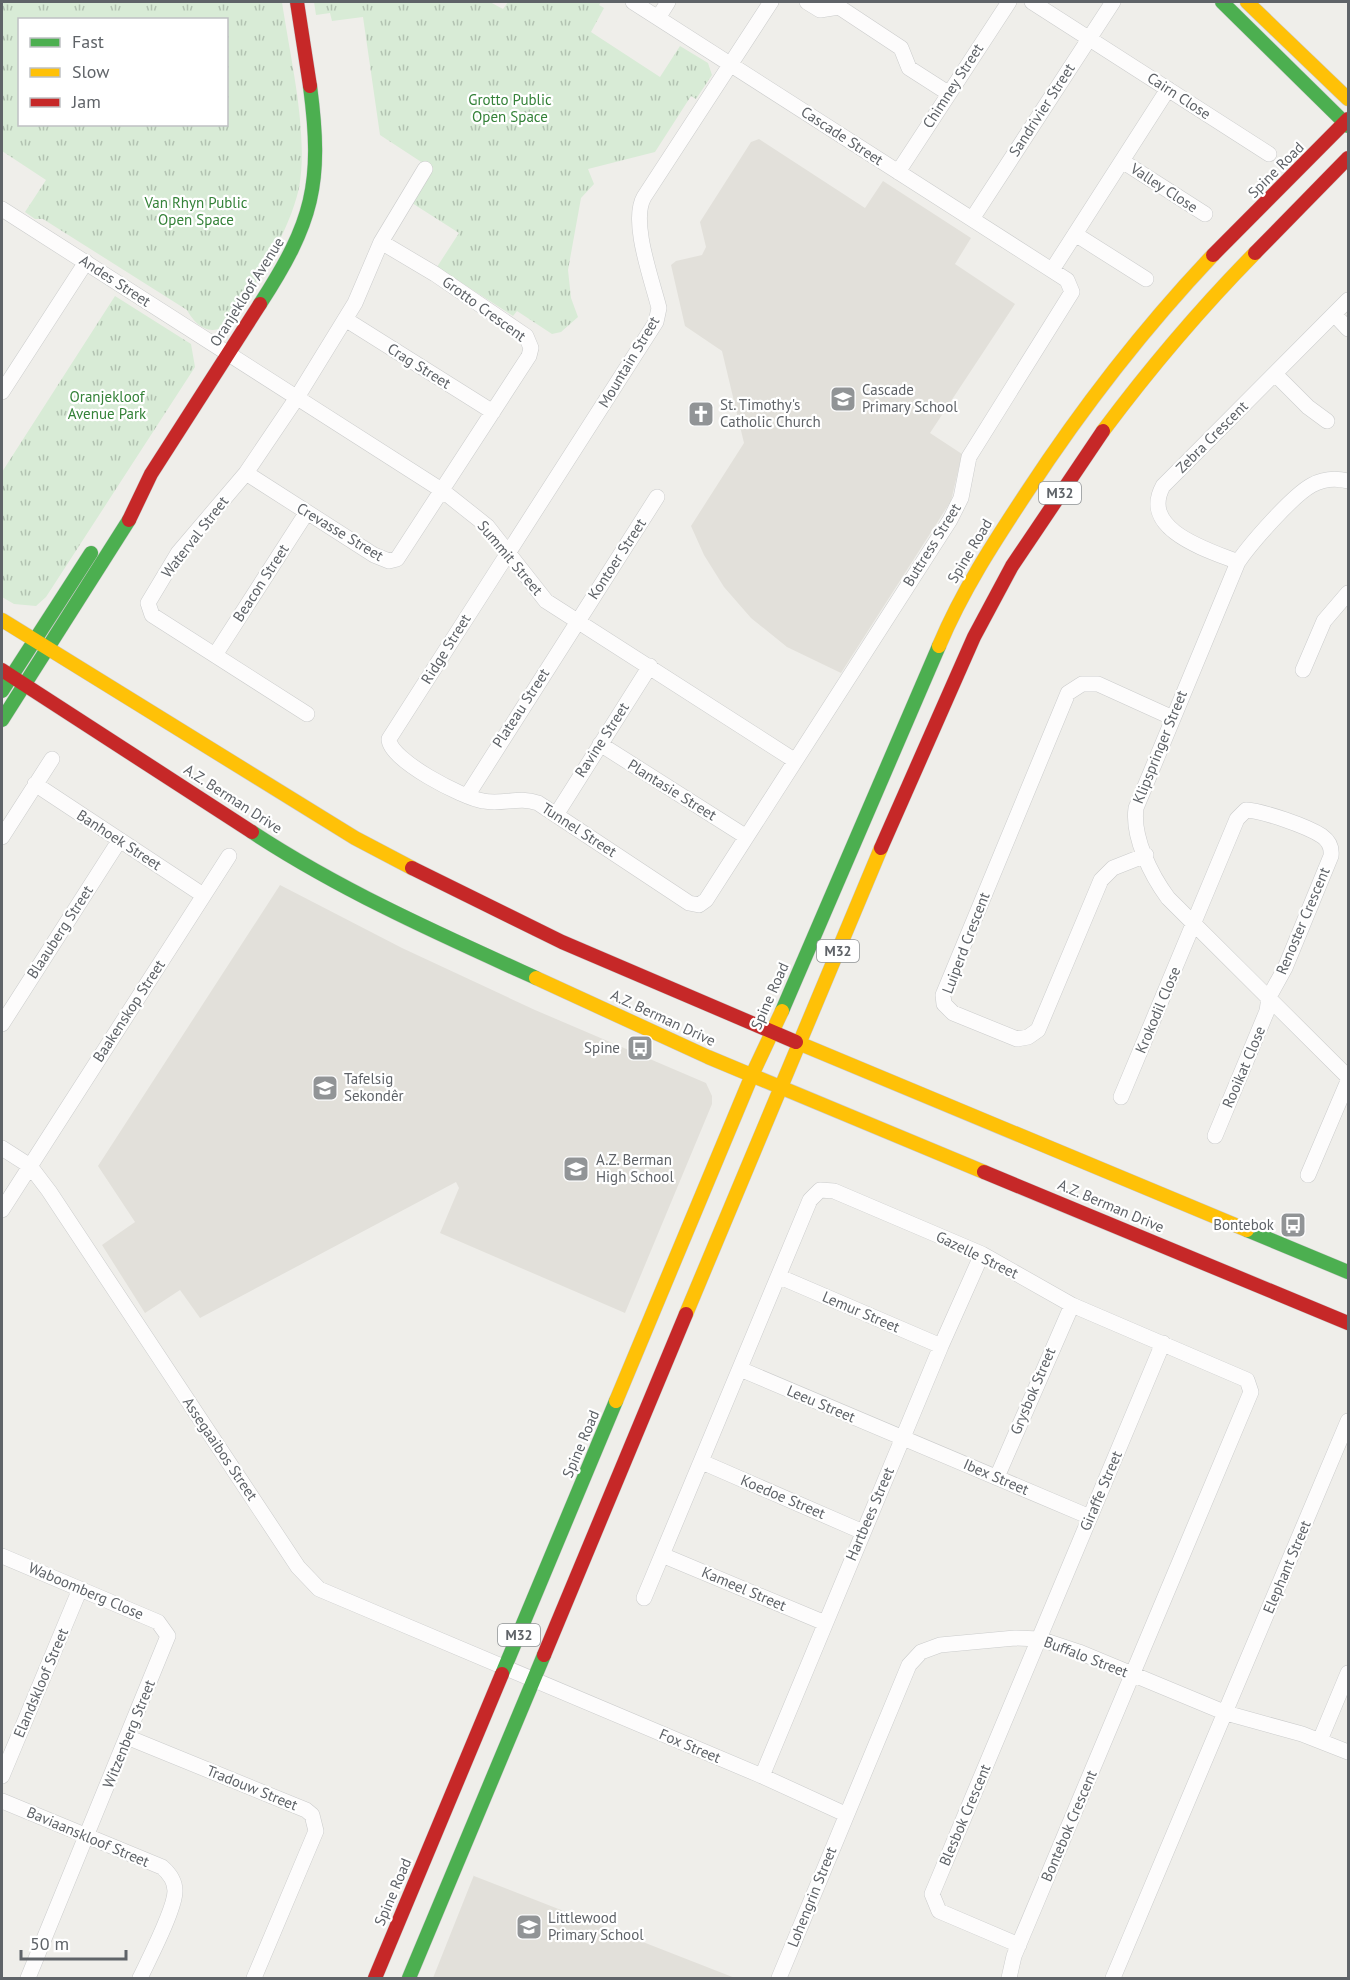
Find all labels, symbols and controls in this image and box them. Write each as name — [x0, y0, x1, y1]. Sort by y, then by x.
legend — [18, 18, 228, 126]
text: Fast — [72, 30, 104, 53]
street label: Chimney Street — [918, 40, 987, 132]
text: Slow — [72, 60, 110, 83]
street label: Sandrivier Street — [1004, 60, 1079, 160]
street label: Cairn Close — [1144, 68, 1215, 123]
text: Jam — [71, 90, 101, 113]
park label: Grotto Public Open Space — [468, 90, 552, 126]
street label: Cascade Street — [798, 102, 887, 169]
street label: Spine Road — [1244, 138, 1308, 202]
street label: Valley Close — [1126, 158, 1202, 216]
park label: Van Rhyn Public Open Space — [144, 193, 248, 229]
street label: Oranjekloof Avenue — [205, 234, 288, 350]
street label: Andes Street — [76, 250, 155, 311]
street label: Grotto Crescent — [439, 272, 530, 345]
street label: Mountain Street — [594, 313, 663, 411]
street label: Crag Street — [384, 339, 455, 393]
place label: Cascade Primary School — [862, 380, 958, 416]
school or university icon: Cascade Primary School — [828, 384, 858, 414]
park label: Oranjekloof Avenue Park — [68, 387, 147, 423]
place label: St. Timothy's Catholic Church — [720, 395, 821, 431]
street label: Zebra Crescent — [1172, 397, 1252, 477]
church icon: St. Timothy's Catholic Church — [686, 399, 716, 429]
road number: M32 — [1039, 482, 1081, 504]
street label: Waterval Street — [157, 492, 232, 581]
street label: Crevasse Street — [293, 498, 387, 565]
street label: Buttress Street — [898, 500, 965, 590]
street label: Kontoer Street — [583, 515, 650, 603]
street label: Spine Road — [943, 515, 996, 586]
street label: Summit Street — [474, 516, 547, 599]
street label: Beacon Street — [228, 540, 293, 625]
street label: Ridge Street — [417, 610, 475, 687]
street label: Plateau Street — [488, 665, 553, 751]
street label: Klipspringer Street — [1128, 687, 1191, 806]
street label: Ravine Street — [570, 699, 633, 781]
street label: Plantasie Street — [624, 755, 720, 824]
street label: A.Z. Berman Drive — [180, 760, 286, 837]
street label: Tunnel Street — [538, 798, 620, 861]
street label: Banhoek Street — [73, 805, 165, 874]
street label: Renoster Crescent — [1271, 864, 1334, 977]
street label: Blaauberg Street — [22, 882, 97, 982]
street label: Luiperd Crescent — [937, 889, 994, 996]
road number: M32 — [817, 940, 859, 962]
street label: Baakenskop Street — [88, 956, 169, 1065]
street label: Spine Road — [746, 959, 793, 1032]
street label: Krokodil Close — [1131, 964, 1184, 1056]
street label: A.Z. Berman Drive — [608, 985, 719, 1050]
street label: Rooikat Close — [1218, 1023, 1269, 1111]
bus stop icon: Spine — [625, 1033, 655, 1063]
place label: Spine — [584, 1038, 620, 1057]
place label: Tafelsig Sekondêr — [344, 1069, 404, 1105]
school or university icon: Tafelsig Sekondêr — [310, 1073, 340, 1103]
place label: A.Z. Berman High School — [596, 1150, 674, 1186]
school or university icon: A.Z. Berman High School — [561, 1154, 591, 1184]
street label: A.Z. Berman Drive — [1055, 1175, 1167, 1236]
bus stop icon: Bontebok — [1278, 1210, 1308, 1240]
place label: Bontebok — [1213, 1215, 1275, 1234]
street label: Gazelle Street — [933, 1226, 1022, 1283]
street label: Lemur Street — [820, 1287, 903, 1336]
street label: Grysbok Street — [1006, 1344, 1059, 1437]
street label: Leeu Street — [784, 1381, 858, 1426]
street label: Assegaaibos Street — [179, 1393, 262, 1504]
street label: Spine Road — [558, 1407, 603, 1481]
street label: Giraffe Street — [1075, 1448, 1126, 1534]
street label: Ibex Street — [961, 1454, 1032, 1499]
street label: Hartbees Street — [841, 1464, 898, 1564]
street label: Koedoe Street — [738, 1470, 828, 1523]
street label: Elephant Street — [1258, 1517, 1315, 1616]
street label: Waboomberg Close — [26, 1558, 147, 1623]
street label: Kameel Street — [699, 1562, 789, 1615]
road number: M32 — [498, 1624, 540, 1646]
street label: Elandskloof Street — [9, 1625, 72, 1740]
street label: Buffalo Street — [1041, 1632, 1131, 1681]
street label: Witzenberg Street — [98, 1677, 159, 1791]
street label: Fox Street — [657, 1724, 724, 1767]
street label: Tradouw Street — [204, 1761, 300, 1814]
street label: Blesbok Crescent — [935, 1761, 995, 1869]
street label: Bontebok Crescent — [1037, 1767, 1101, 1884]
street label: Baviaanskloof Street — [24, 1802, 152, 1871]
street label: Lohengrin Street — [783, 1844, 840, 1950]
street label: Spine Road — [370, 1855, 415, 1929]
place label: Littlewood Primary School — [548, 1908, 644, 1944]
school or university icon: Littlewood Primary School — [514, 1912, 544, 1942]
scale bar — [21, 1923, 126, 1961]
text: 50 m — [30, 1932, 69, 1955]

